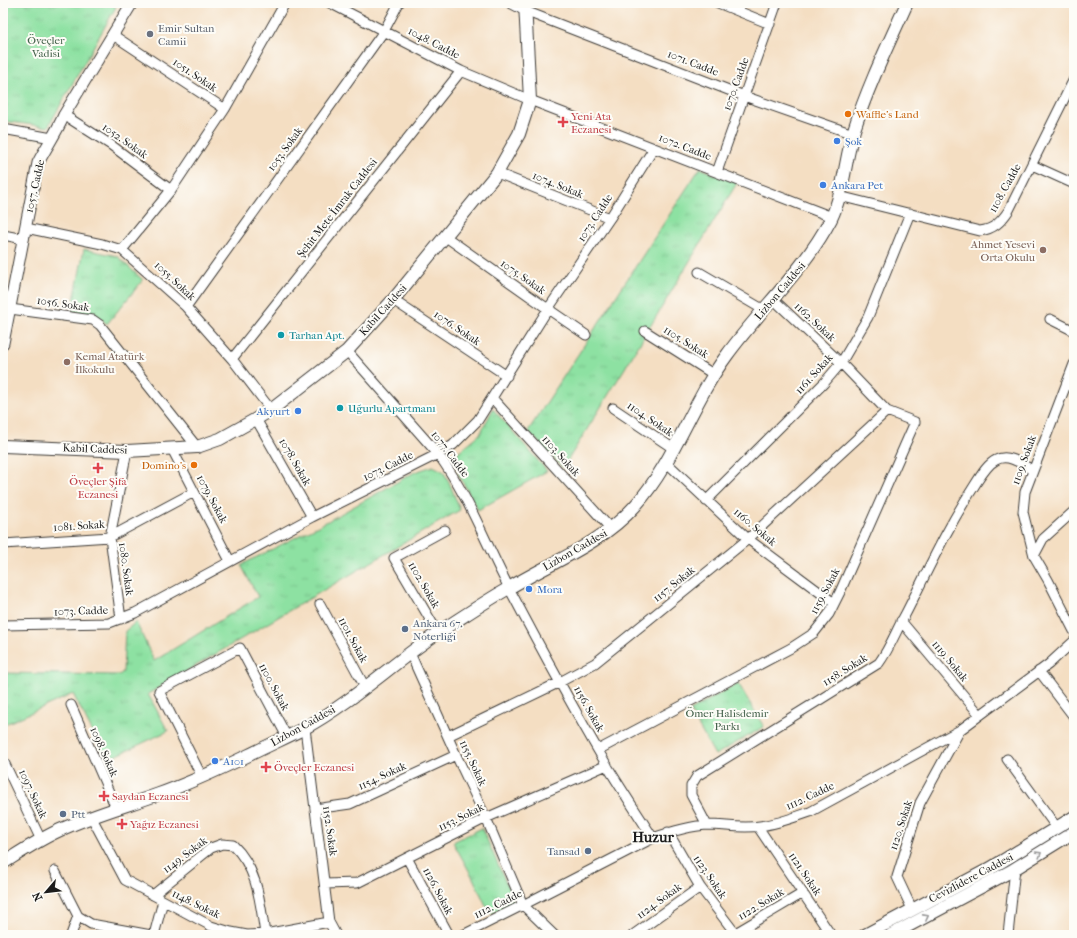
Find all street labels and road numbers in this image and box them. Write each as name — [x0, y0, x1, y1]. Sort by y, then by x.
street label: 1048. Cadde — [406, 24, 462, 62]
street label: 1071. Cadde — [666, 47, 721, 79]
street label: 1051. Sokak — [170, 55, 220, 95]
street label: 1070. Cadde — [720, 55, 752, 112]
street label: 1052. Sokak — [100, 121, 150, 162]
street label: 1053. Sokak — [265, 124, 306, 174]
street label: 1072. Cadde — [657, 131, 714, 163]
street label: Şehit Mete İmrak Caddesi — [294, 155, 380, 260]
street label: 1057. Cadde — [23, 158, 48, 214]
street label: 1108. Cadde — [986, 161, 1024, 215]
street label: 1074. Sokak — [531, 169, 586, 201]
street label: 1073. Cadde — [575, 191, 615, 244]
street label: 1075. Sokak — [498, 257, 548, 297]
street label: 1055. Sokak — [152, 259, 198, 304]
street label: Lizbon Caddesi — [752, 259, 809, 323]
street label: Kabil Caddesi — [356, 281, 410, 338]
street label: 1056. Sokak — [36, 294, 90, 314]
street label: 1162. Sokak — [792, 300, 838, 345]
street label: 1076. Sokak — [431, 308, 483, 348]
street label: 1105. Sokak — [661, 323, 711, 361]
street label: 1161. Sokak — [793, 351, 836, 397]
street label: 1104. Sokak — [625, 399, 676, 439]
street label: 1077. Cadde — [428, 428, 472, 480]
street label: 1103. Sokak — [539, 433, 583, 479]
street label: 1109. Sokak — [1009, 433, 1039, 487]
street label: 1078. Sokak — [276, 436, 314, 488]
street label: Kabil Caddesi — [62, 441, 128, 457]
street label: 1073. Cadde — [361, 448, 416, 484]
street label: 1079. Sokak — [194, 473, 230, 526]
street label: 1160. Sokak — [731, 505, 779, 549]
street label: 1081. Sokak — [53, 518, 105, 534]
street label: Lizbon Caddesi — [541, 526, 610, 574]
street label: 1080. Sokak — [116, 542, 136, 597]
street label: 1102. Sokak — [405, 559, 443, 611]
street label: 1157. Sokak — [651, 563, 698, 605]
street label: 1159. Sokak — [807, 565, 843, 616]
street label: 1073. Cadde — [54, 604, 109, 618]
street label: 1101. Sokak — [336, 615, 371, 665]
street label: 1119. Sokak — [929, 638, 971, 684]
street label: 1158. Sokak — [820, 651, 870, 689]
street label: 1100. Sokak — [256, 661, 292, 713]
street label: 1156. Sokak — [571, 684, 607, 735]
street label: Lizbon Caddesi — [268, 703, 338, 749]
street label: 1098. Sokak — [87, 725, 121, 779]
street label: 1155. Sokak — [457, 738, 489, 788]
street label: 1154. Sokak — [356, 759, 408, 793]
street label: 1097. Sokak — [16, 767, 50, 821]
street label: 1112. Cadde — [784, 779, 837, 813]
street label: 1120. Sokak — [887, 798, 915, 852]
street label: 1153. Sokak — [436, 800, 486, 834]
street label: 1152. Sokak — [320, 805, 340, 857]
street label: 1149. Sokak — [160, 834, 210, 876]
street label: 1121. Sokak — [786, 850, 824, 898]
street label: Cevizlidere Caddesi — [927, 850, 1016, 906]
street label: 1123. Sokak — [691, 853, 730, 902]
street label: 1126. Sokak — [420, 865, 456, 917]
street label: 1124. Sokak — [634, 880, 684, 922]
street label: 1122. Sokak — [736, 885, 787, 923]
street label: 1148. Sokak — [170, 887, 222, 921]
street label: 1112. Cadde — [472, 887, 525, 921]

